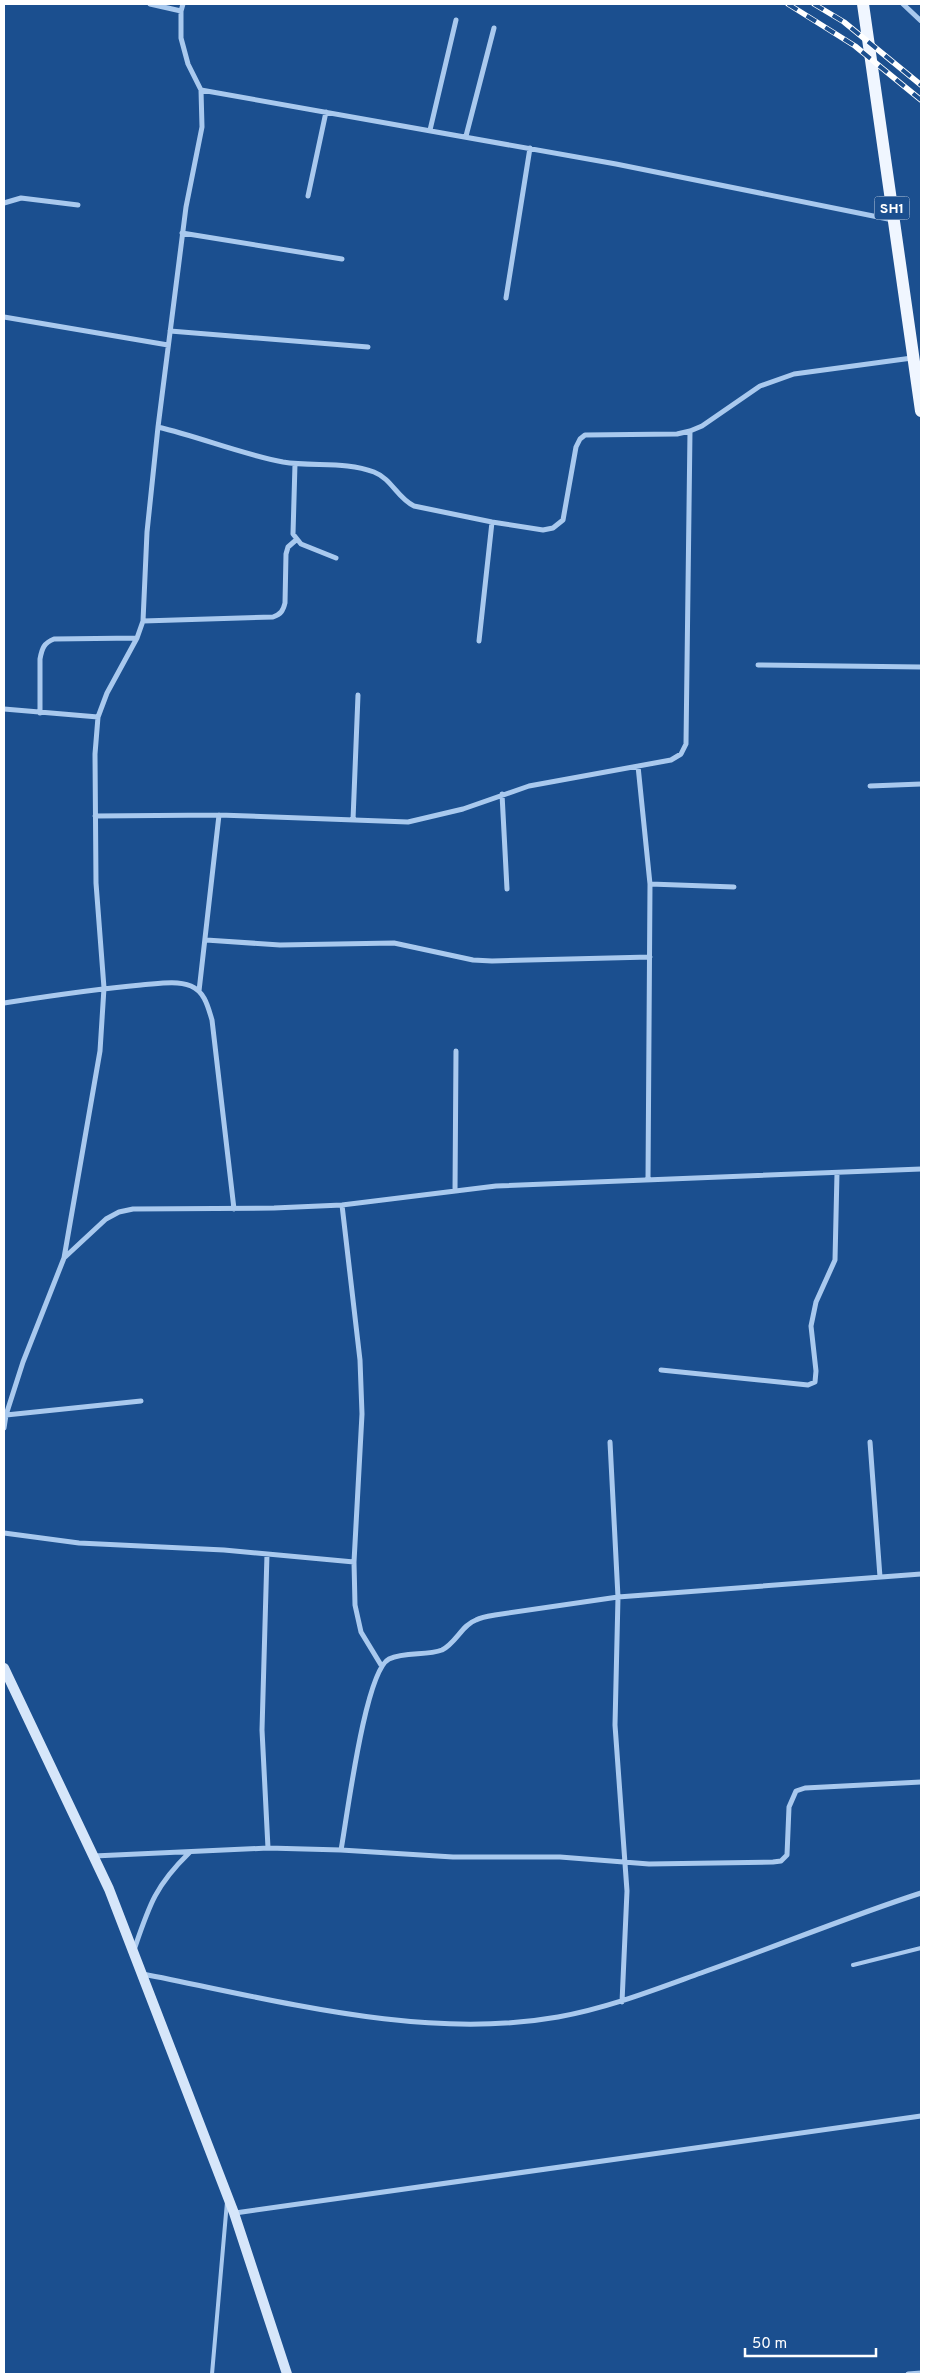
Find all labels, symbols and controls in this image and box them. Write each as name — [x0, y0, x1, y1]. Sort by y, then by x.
road number: SH1 — [874, 197, 910, 220]
scale bar — [745, 2326, 876, 2358]
text: 50 m — [752, 2335, 787, 2354]

